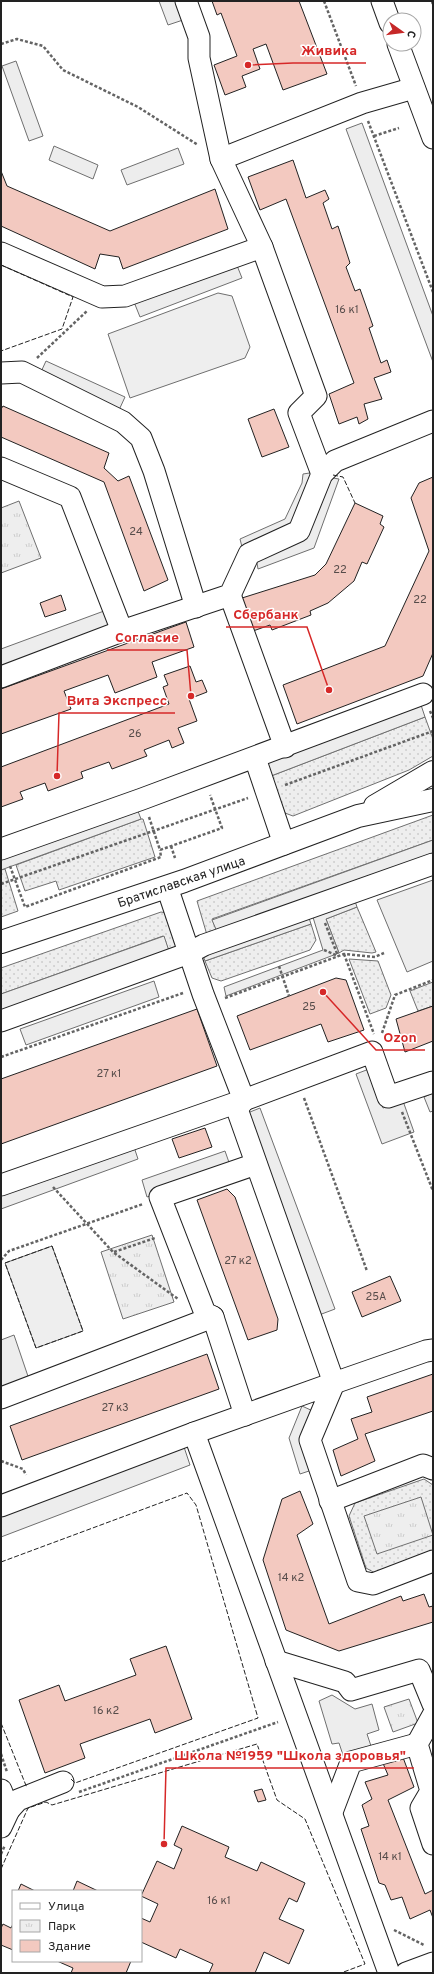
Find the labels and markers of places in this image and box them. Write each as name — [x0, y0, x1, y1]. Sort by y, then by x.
callout: Живика — [293, 37, 366, 63]
callout: Сбербанк — [226, 601, 307, 627]
callout: Согласие — [107, 624, 187, 650]
callout: Вита Экспресс — [59, 687, 175, 713]
callout: Ozon — [376, 1024, 425, 1050]
callout: Школа №1959 "Школа здоровья" — [166, 1742, 414, 1768]

